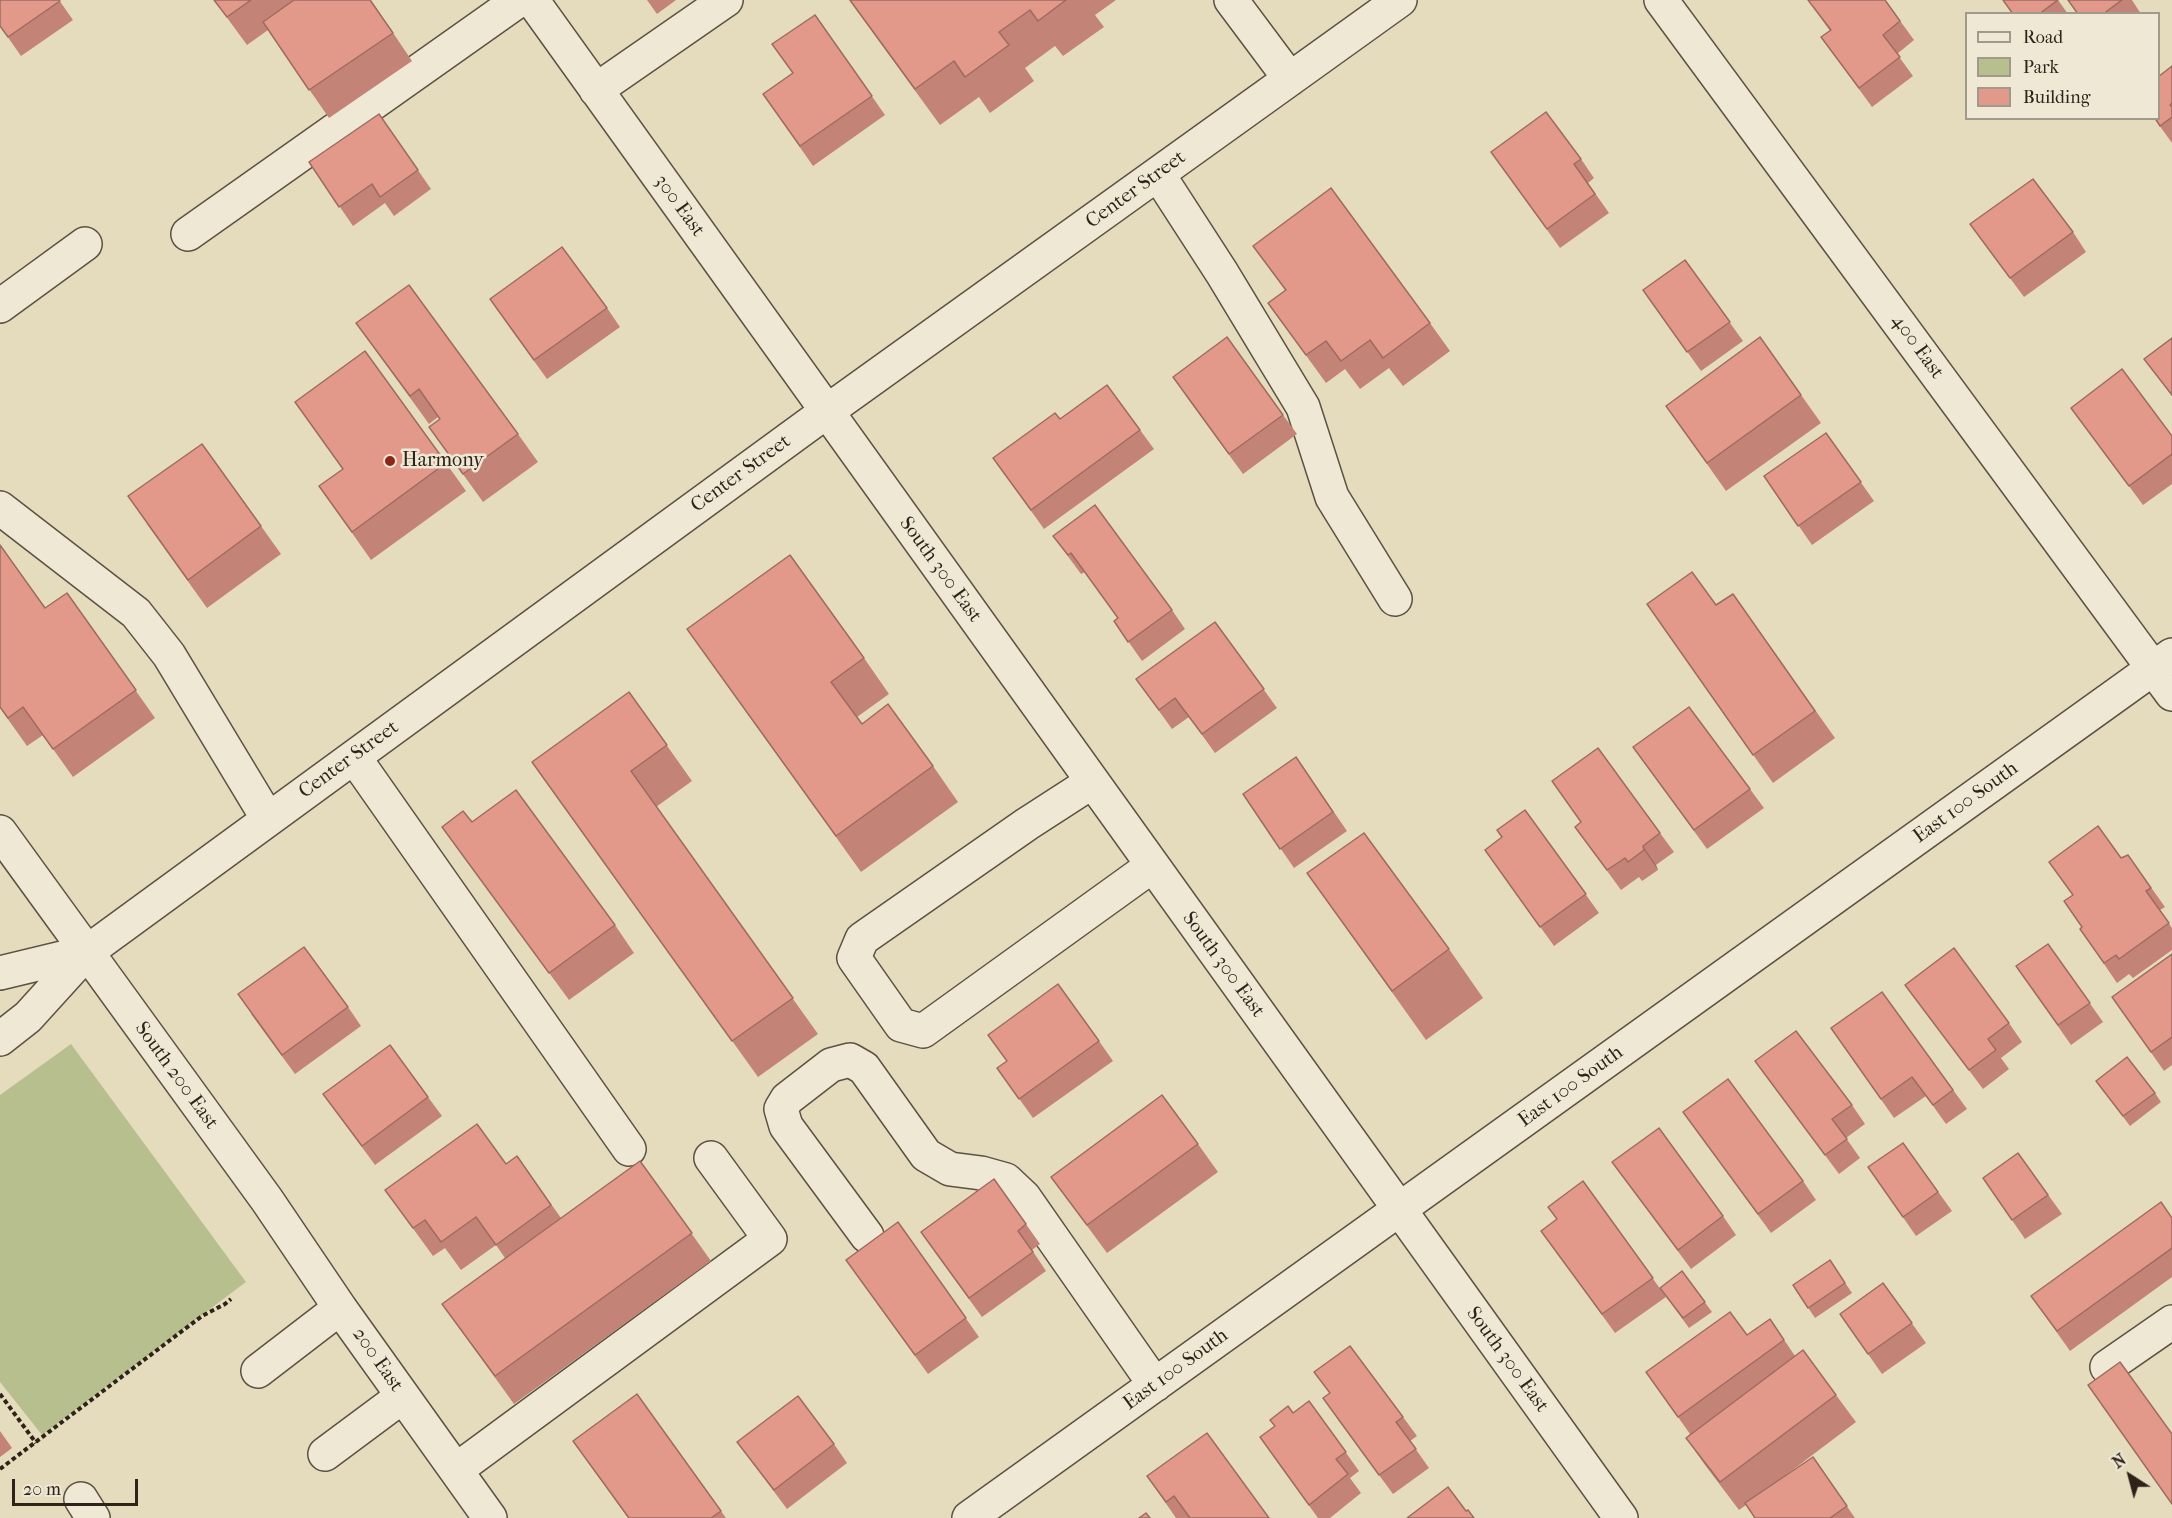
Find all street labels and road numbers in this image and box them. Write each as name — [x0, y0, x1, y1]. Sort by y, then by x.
street label: Center Street — [1081, 146, 1191, 234]
street label: 300 East — [649, 170, 709, 242]
street label: 400 East — [1886, 310, 1948, 384]
street label: Center Street — [686, 430, 796, 518]
street label: South 300 East — [894, 512, 986, 628]
street label: Center Street — [294, 716, 404, 804]
street label: East 100 South — [1909, 757, 2023, 849]
street label: South 300 East — [1177, 907, 1269, 1023]
street label: South 200 East — [129, 1018, 223, 1134]
street label: East 100 South — [1514, 1041, 1628, 1133]
street label: South 300 East — [1461, 1302, 1553, 1418]
street label: 200 East — [346, 1323, 408, 1397]
street label: East 100 South — [1119, 1324, 1233, 1416]

